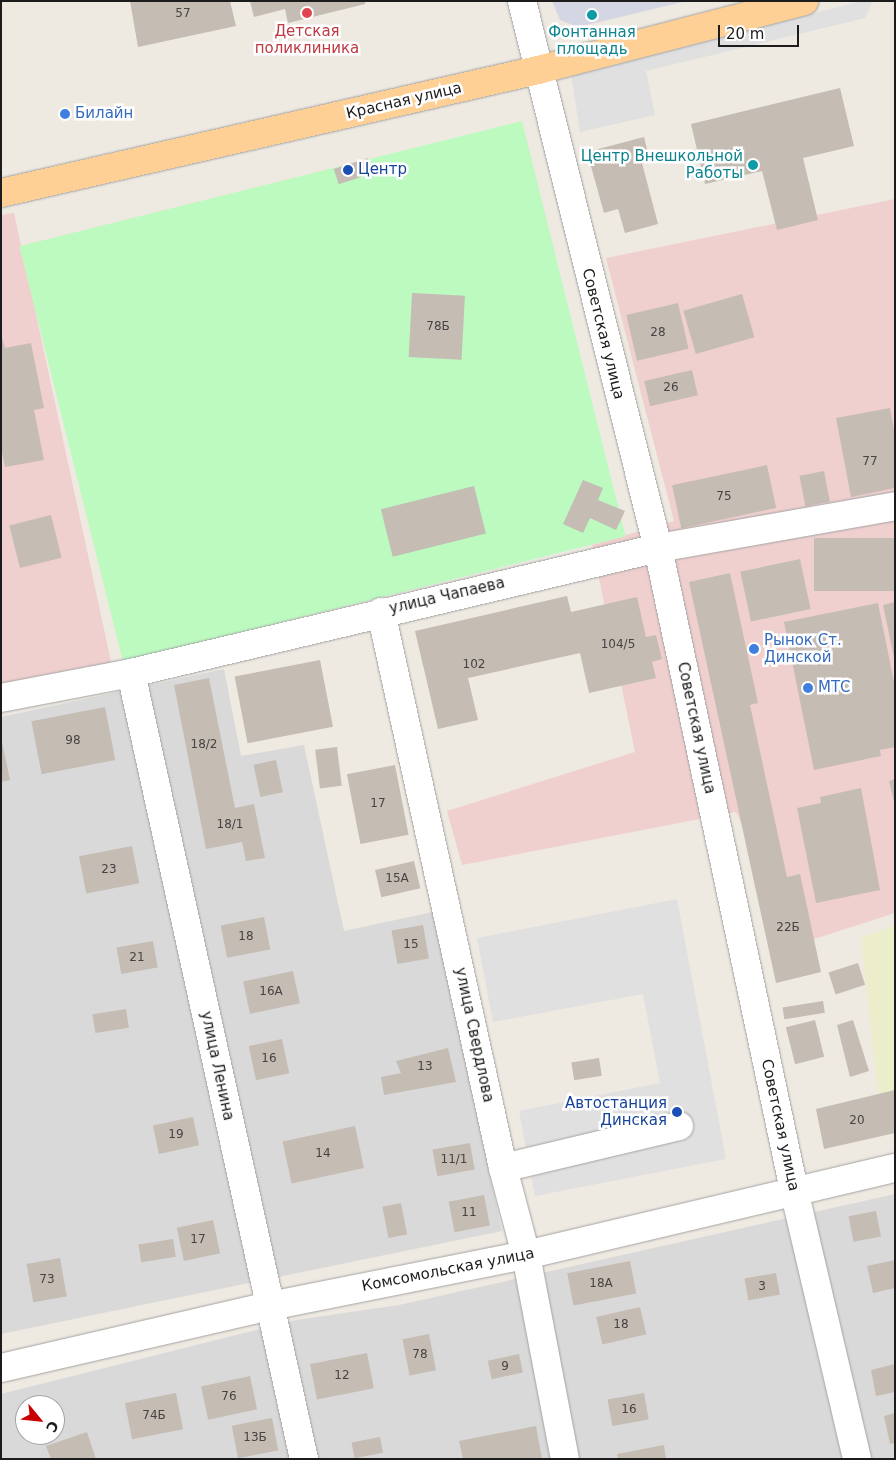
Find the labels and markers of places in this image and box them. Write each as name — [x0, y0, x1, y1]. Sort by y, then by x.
marker: Детская поликлиника — [300, 6, 314, 20]
marker: Фонтанная площадь — [586, 9, 598, 21]
place label: Детская поликлиника — [255, 22, 359, 57]
place label: Фонтанная площадь — [548, 23, 636, 58]
place label: Билайн — [75, 105, 133, 123]
marker: Билайн — [59, 108, 71, 120]
place label: Центр Внешкольной Работы — [581, 147, 743, 182]
marker: Центр Внешкольной Работы — [747, 159, 759, 171]
place label: Центр — [358, 161, 407, 179]
marker: Центр — [342, 164, 354, 176]
place label: Рынок Ст. Динской — [764, 631, 842, 666]
marker: Рынок Ст. Динской — [748, 643, 760, 655]
place label: МТС — [818, 679, 851, 697]
marker: МТС — [802, 682, 814, 694]
place label: Автостанция Динская — [565, 1094, 667, 1129]
marker: Автостанция Динская — [671, 1106, 683, 1118]

